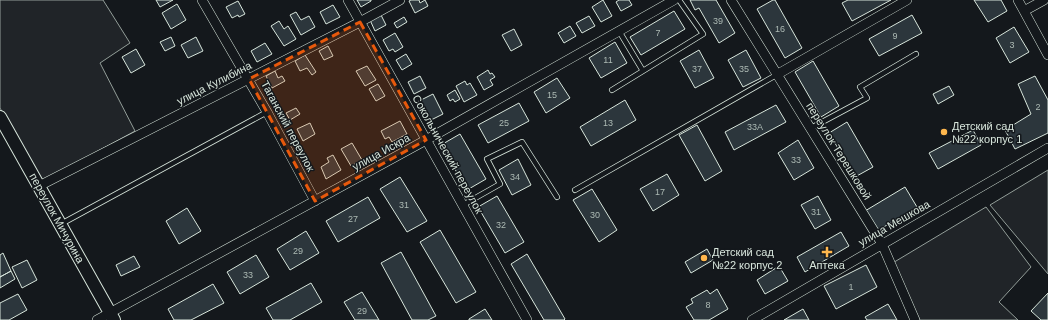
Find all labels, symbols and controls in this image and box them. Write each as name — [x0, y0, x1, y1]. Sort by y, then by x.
house number: 39 — [713, 16, 723, 26]
house number: 16 — [775, 24, 785, 34]
house number: 7 — [655, 28, 661, 38]
house number: 9 — [892, 31, 898, 41]
house number: 3 — [1009, 40, 1015, 50]
house number: 11 — [603, 55, 613, 65]
street label: улица Кулибина — [175, 59, 254, 107]
house number: 37 — [692, 64, 702, 74]
house number: 35 — [739, 64, 749, 74]
street label: Таганский переулок — [259, 79, 317, 174]
house number: 15 — [547, 90, 557, 100]
street label: Сокольнический переулок — [410, 93, 486, 216]
street label: переулок Терешковой — [804, 100, 874, 202]
house number: 2 — [1035, 102, 1041, 112]
house number: 25 — [499, 118, 509, 128]
house number: 13 — [603, 118, 613, 128]
place label: Детский сад №22 корпус 1 — [952, 120, 1022, 145]
house number: 33А — [747, 122, 763, 132]
marker: Детский сад №22 корпус 1 — [939, 127, 949, 137]
street label: улица Искра — [350, 131, 413, 173]
house number: 33 — [791, 155, 801, 165]
street label: переулок Мичурина — [27, 171, 87, 266]
house number: 34 — [510, 172, 520, 182]
house number: 17 — [655, 187, 665, 197]
street label: улица Мешкова — [856, 197, 933, 248]
house number: 31 — [399, 200, 409, 210]
house number: 31 — [811, 207, 821, 217]
house number: 30 — [590, 210, 600, 220]
house number: 27 — [348, 214, 358, 224]
house number: 32 — [496, 220, 506, 230]
house number: 29 — [293, 246, 303, 256]
place label: Детский сад №22 корпус 2 — [712, 246, 782, 271]
marker: Аптека — [822, 247, 832, 257]
marker: Детский сад №22 корпус 2 — [699, 253, 709, 263]
place label: Аптека — [809, 259, 846, 271]
house number: 33 — [243, 270, 253, 280]
house number: 1 — [848, 282, 854, 292]
house number: 8 — [705, 300, 711, 310]
house number: 29 — [357, 306, 367, 316]

